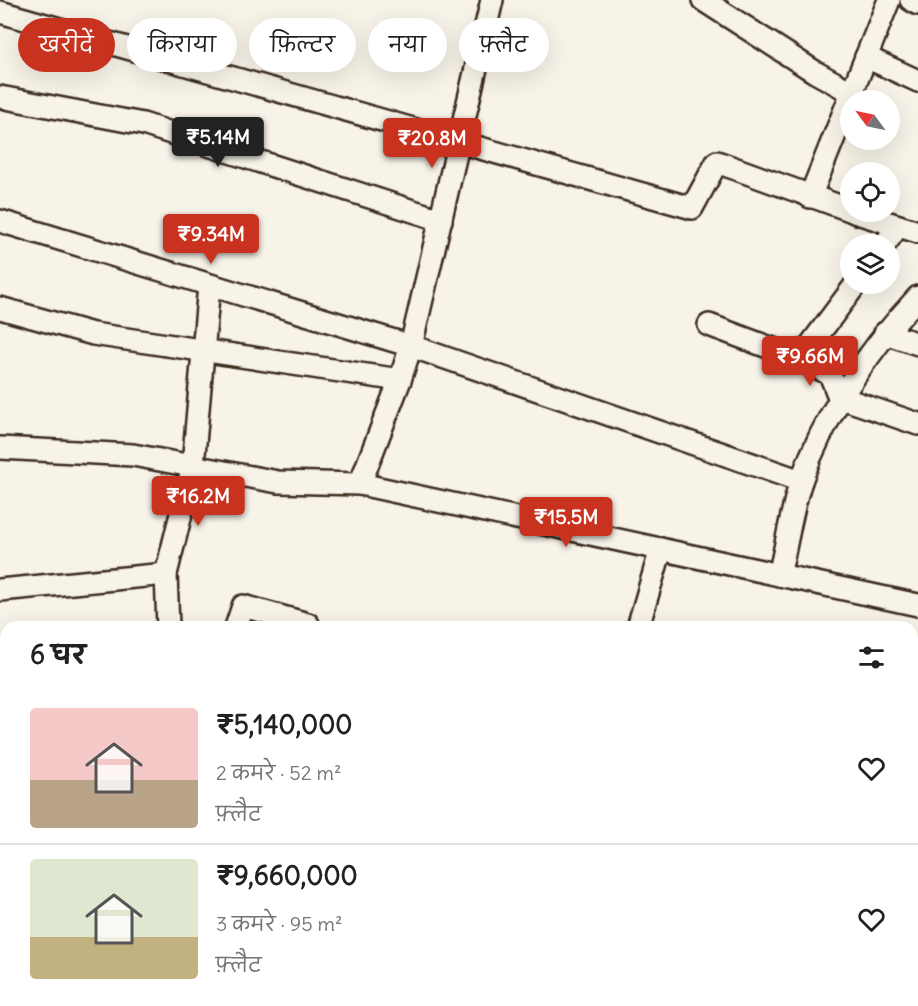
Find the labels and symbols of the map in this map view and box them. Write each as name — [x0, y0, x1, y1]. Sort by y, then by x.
north arrow — [840, 90, 900, 150]
pin: ₹5.14M — [169, 117, 267, 168]
pin: ₹20.8M — [383, 118, 481, 169]
pin: ₹9.34M — [162, 214, 260, 265]
pin: ₹9.66M — [761, 336, 859, 387]
pin: ₹16.2M — [149, 476, 247, 527]
pin: ₹15.5M — [517, 497, 615, 548]

